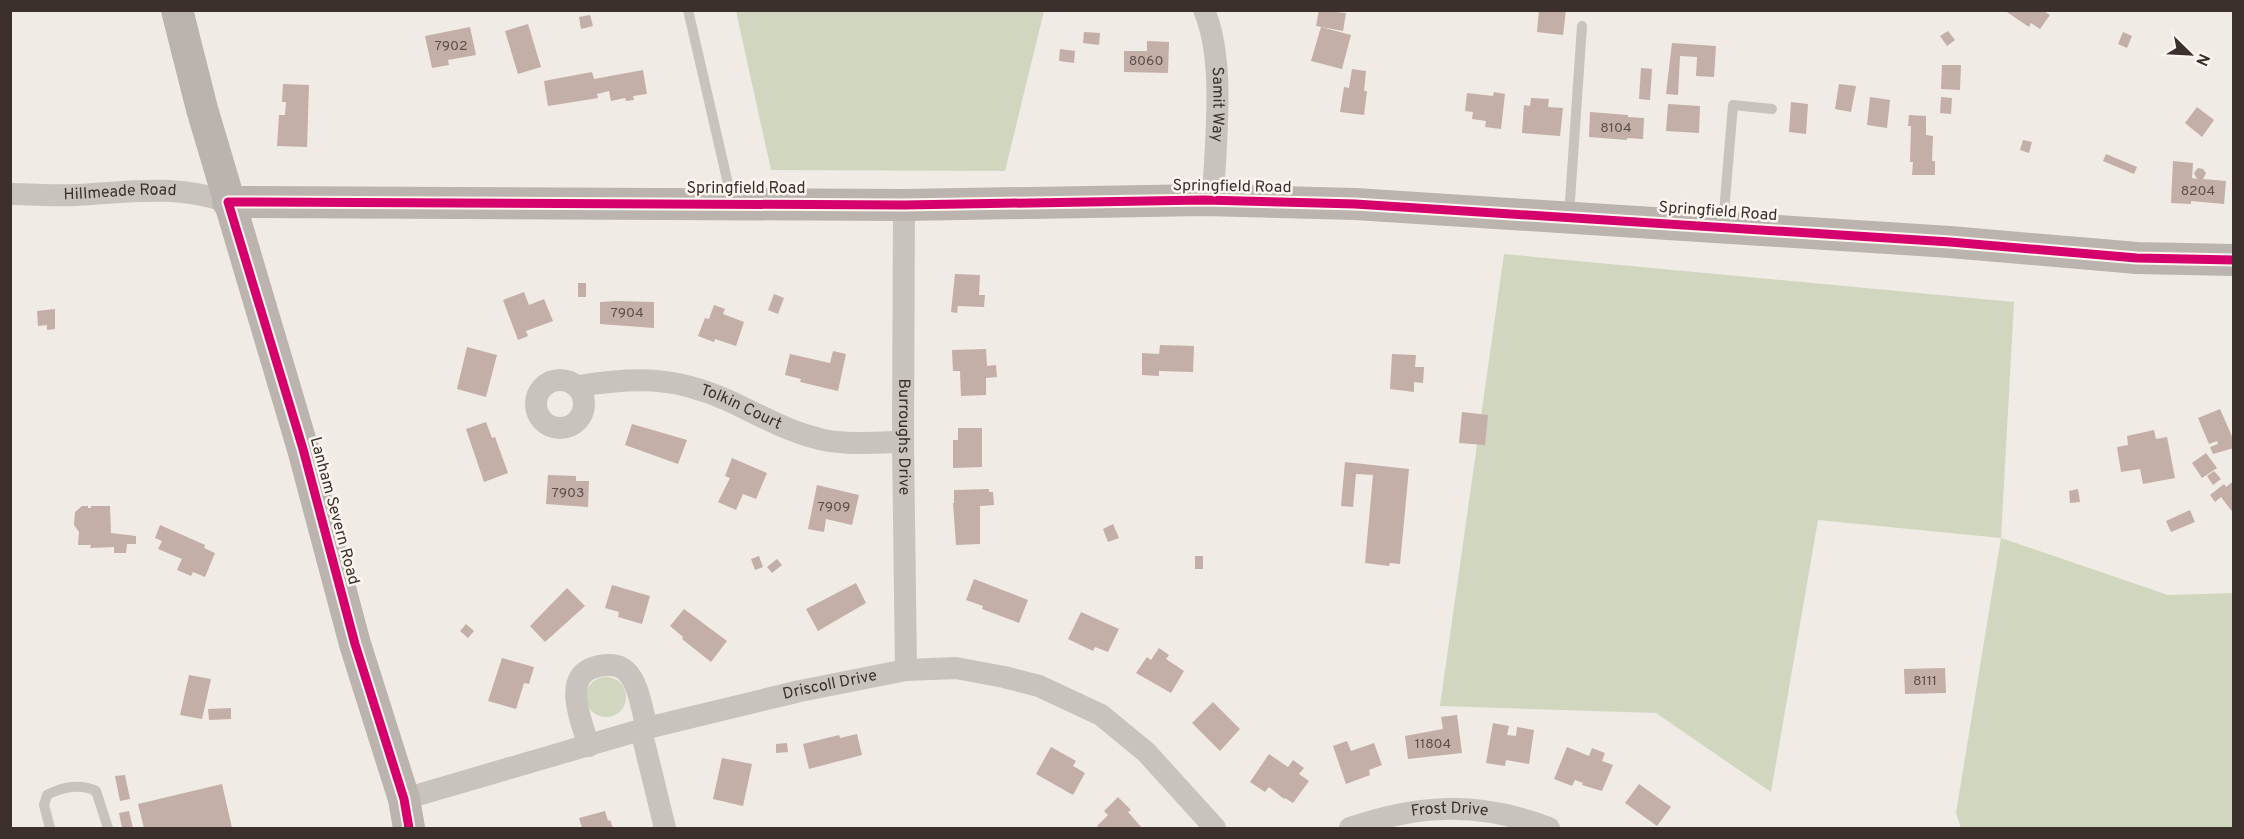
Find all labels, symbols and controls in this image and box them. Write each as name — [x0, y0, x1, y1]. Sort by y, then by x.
north arrow — [2160, 24, 2220, 84]
house number: 7902 — [434, 38, 468, 55]
text: N — [2190, 50, 2213, 69]
house number: 8060 — [1129, 53, 1163, 70]
street label: Samit Way — [1206, 66, 1228, 143]
house number: 8104 — [1600, 120, 1632, 137]
street label: Springfield Road — [1172, 176, 1292, 198]
street label: Springfield Road — [687, 179, 806, 199]
street label: Hillmeade Road — [63, 181, 177, 205]
house number: 8204 — [2181, 183, 2215, 200]
street label: Springfield Road — [1658, 198, 1778, 226]
house number: 7904 — [610, 305, 644, 322]
street label: Burroughs Drive — [893, 379, 914, 495]
street label: Tolkin Court — [698, 380, 785, 435]
street label: Lanham Severn Road — [305, 435, 363, 587]
house number: 7903 — [552, 485, 584, 502]
house number: 7909 — [818, 499, 850, 516]
street label: Driscoll Drive — [781, 666, 879, 705]
house number: 8111 — [1913, 673, 1937, 690]
house number: 11804 — [1415, 736, 1451, 753]
street label: Frost Drive — [1410, 799, 1490, 822]

